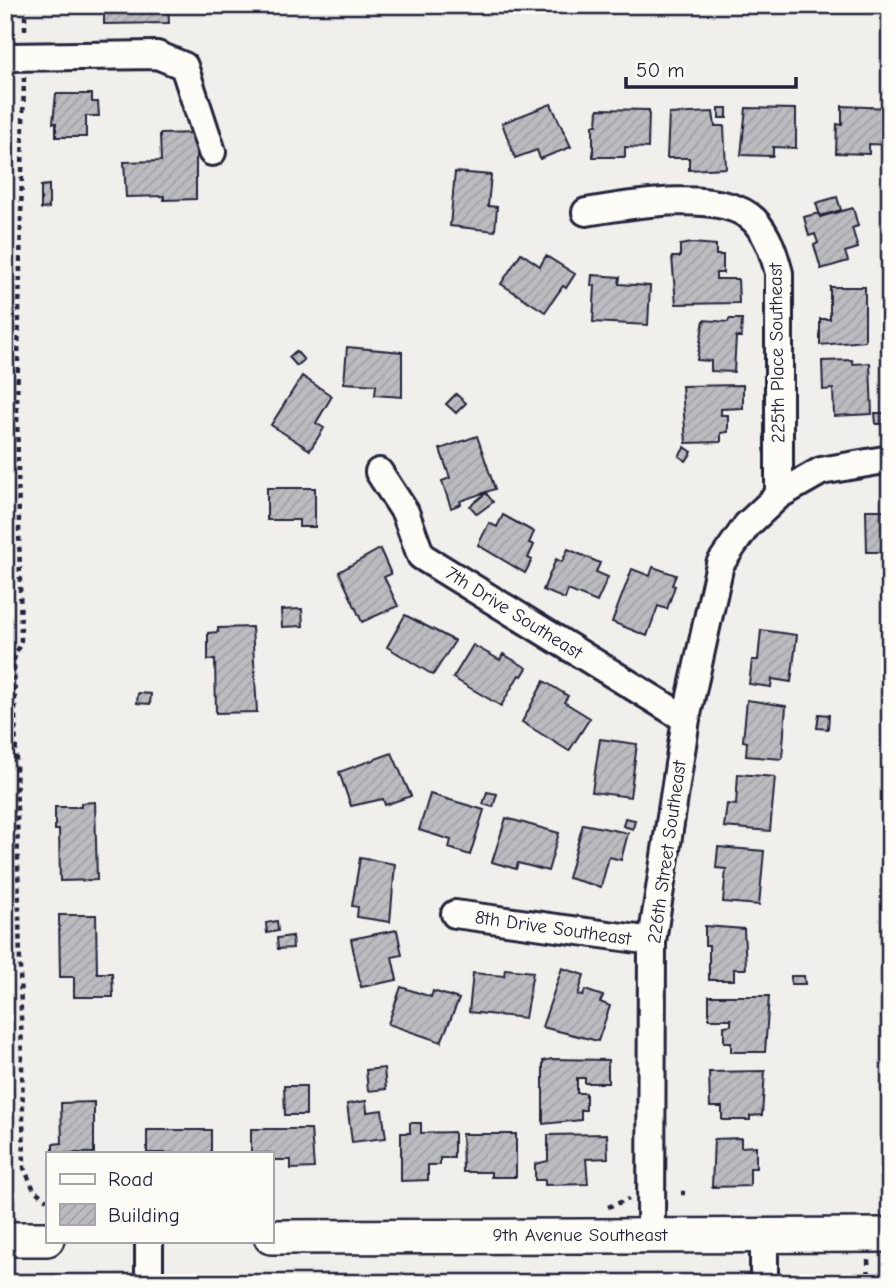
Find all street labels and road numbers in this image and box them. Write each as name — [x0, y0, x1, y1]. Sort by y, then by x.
street label: 225th Place Southeast — [764, 262, 790, 443]
street label: 7th Drive Southeast — [442, 562, 587, 664]
street label: 226th Street Southeast — [643, 759, 691, 945]
street label: 8th Drive Southeast — [473, 906, 633, 950]
street label: 9th Avenue Southeast — [493, 1224, 668, 1246]

